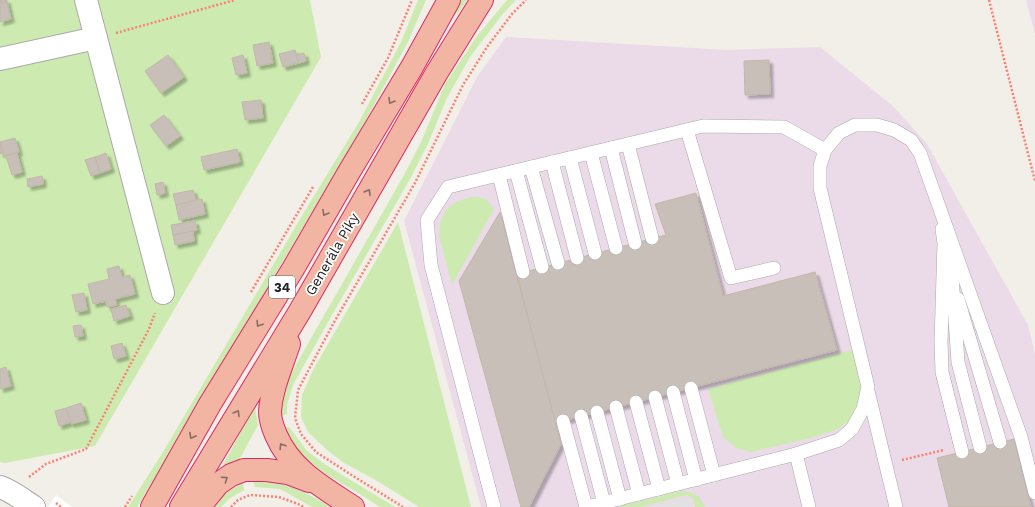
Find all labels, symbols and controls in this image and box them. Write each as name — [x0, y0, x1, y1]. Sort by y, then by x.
one-way arrow — [389, 97, 396, 104]
one-way arrow — [364, 189, 371, 196]
street label: Generála Píky — [302, 209, 362, 298]
one-way arrow — [323, 209, 330, 216]
road number: 34 — [269, 276, 295, 298]
one-way arrow — [256, 320, 263, 327]
one-way arrow — [232, 410, 240, 417]
one-way arrow — [189, 432, 196, 439]
one-way arrow — [279, 443, 286, 450]
one-way arrow — [221, 477, 228, 484]

